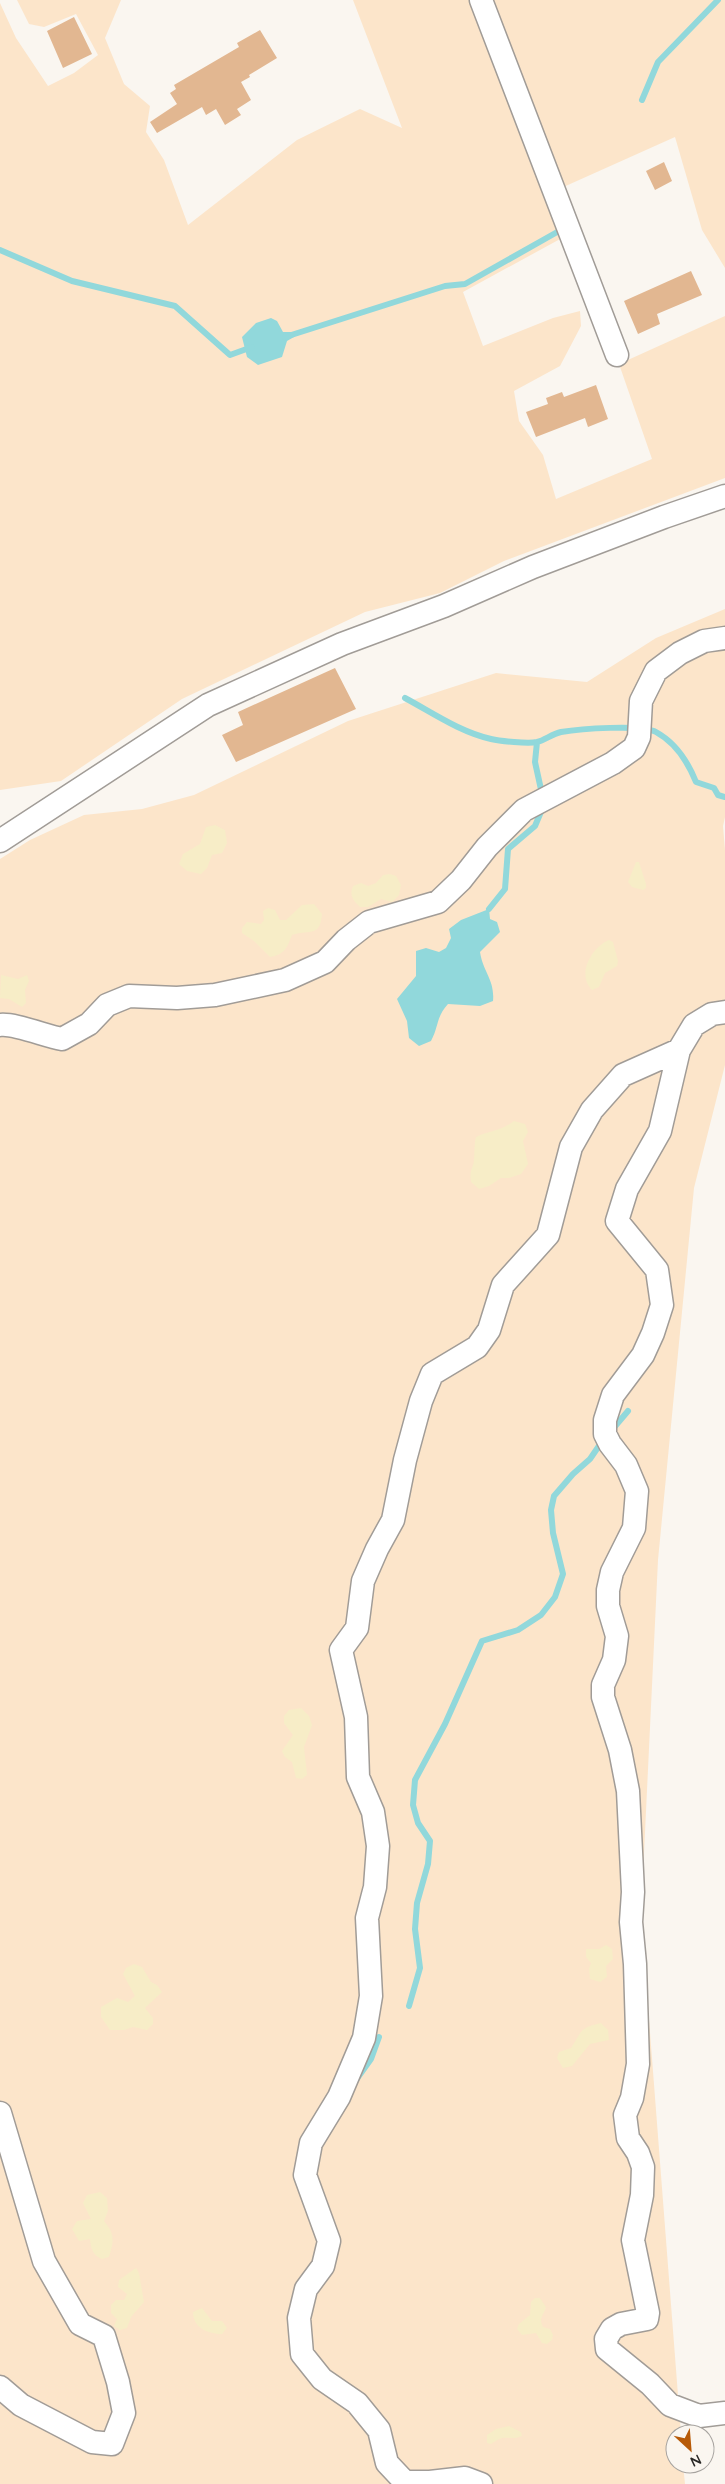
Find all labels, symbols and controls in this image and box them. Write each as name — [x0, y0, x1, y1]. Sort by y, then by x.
north arrow — [665, 2424, 715, 2474]
text: N — [687, 2450, 704, 2471]

